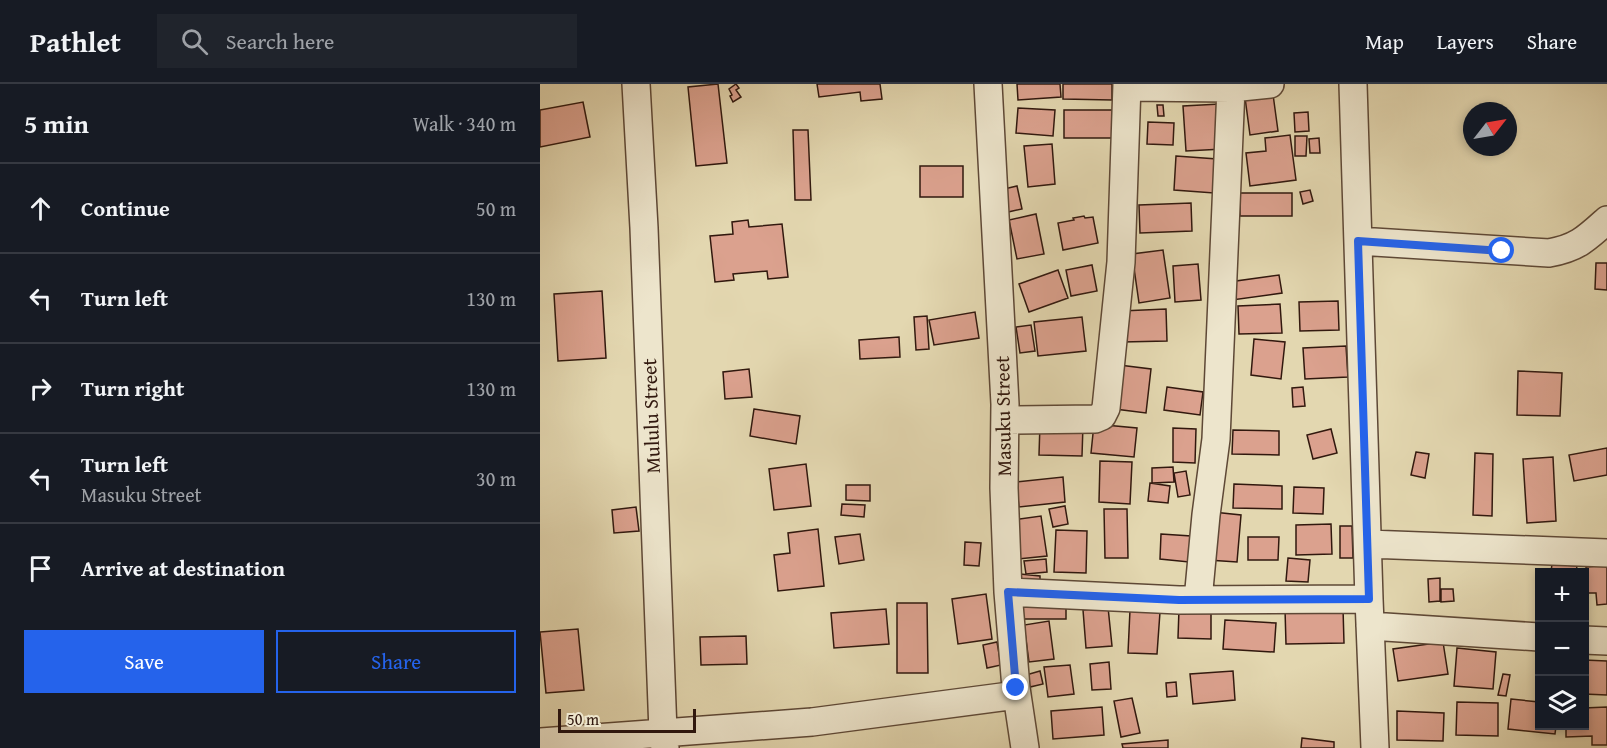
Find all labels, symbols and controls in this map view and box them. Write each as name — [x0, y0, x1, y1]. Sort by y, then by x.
search box — [157, 14, 577, 68]
text: Pathlet — [30, 21, 121, 62]
icon: search — [178, 25, 211, 58]
text: Search here — [226, 25, 334, 57]
text: Map — [1365, 26, 1404, 57]
text: Layers — [1437, 26, 1494, 57]
text: Share — [1527, 26, 1577, 57]
north arrow — [1463, 102, 1517, 156]
text: 5 min — [24, 104, 89, 143]
text: Walk · 340 m — [413, 109, 516, 138]
icon: ahead — [24, 192, 57, 225]
text: Continue — [81, 192, 170, 224]
text: 50 m — [476, 194, 516, 223]
route start — [1488, 237, 1514, 263]
icon: left — [24, 282, 57, 315]
text: Turn left — [81, 282, 168, 314]
text: 130 m — [466, 284, 516, 313]
street label: Masuku Street — [987, 355, 1018, 477]
street label: Mululu Street — [634, 358, 667, 474]
icon: right — [24, 372, 57, 405]
text: Turn right — [81, 372, 184, 404]
text: 130 m — [466, 374, 516, 403]
text: Turn left — [81, 448, 168, 480]
icon: left — [24, 462, 57, 495]
text: 30 m — [476, 464, 516, 493]
text: Masuku Street — [81, 480, 202, 509]
icon: arrive — [24, 552, 57, 585]
text: Arrive at destination — [81, 552, 285, 584]
map controls — [1535, 568, 1589, 730]
button: + — [1535, 568, 1589, 622]
button: − — [1535, 622, 1589, 676]
button: Save — [24, 630, 264, 693]
button: Share — [276, 630, 516, 693]
route end — [1002, 674, 1028, 700]
button: layers — [1535, 676, 1589, 730]
scale bar — [558, 706, 696, 734]
text: 50 m — [567, 707, 599, 731]

